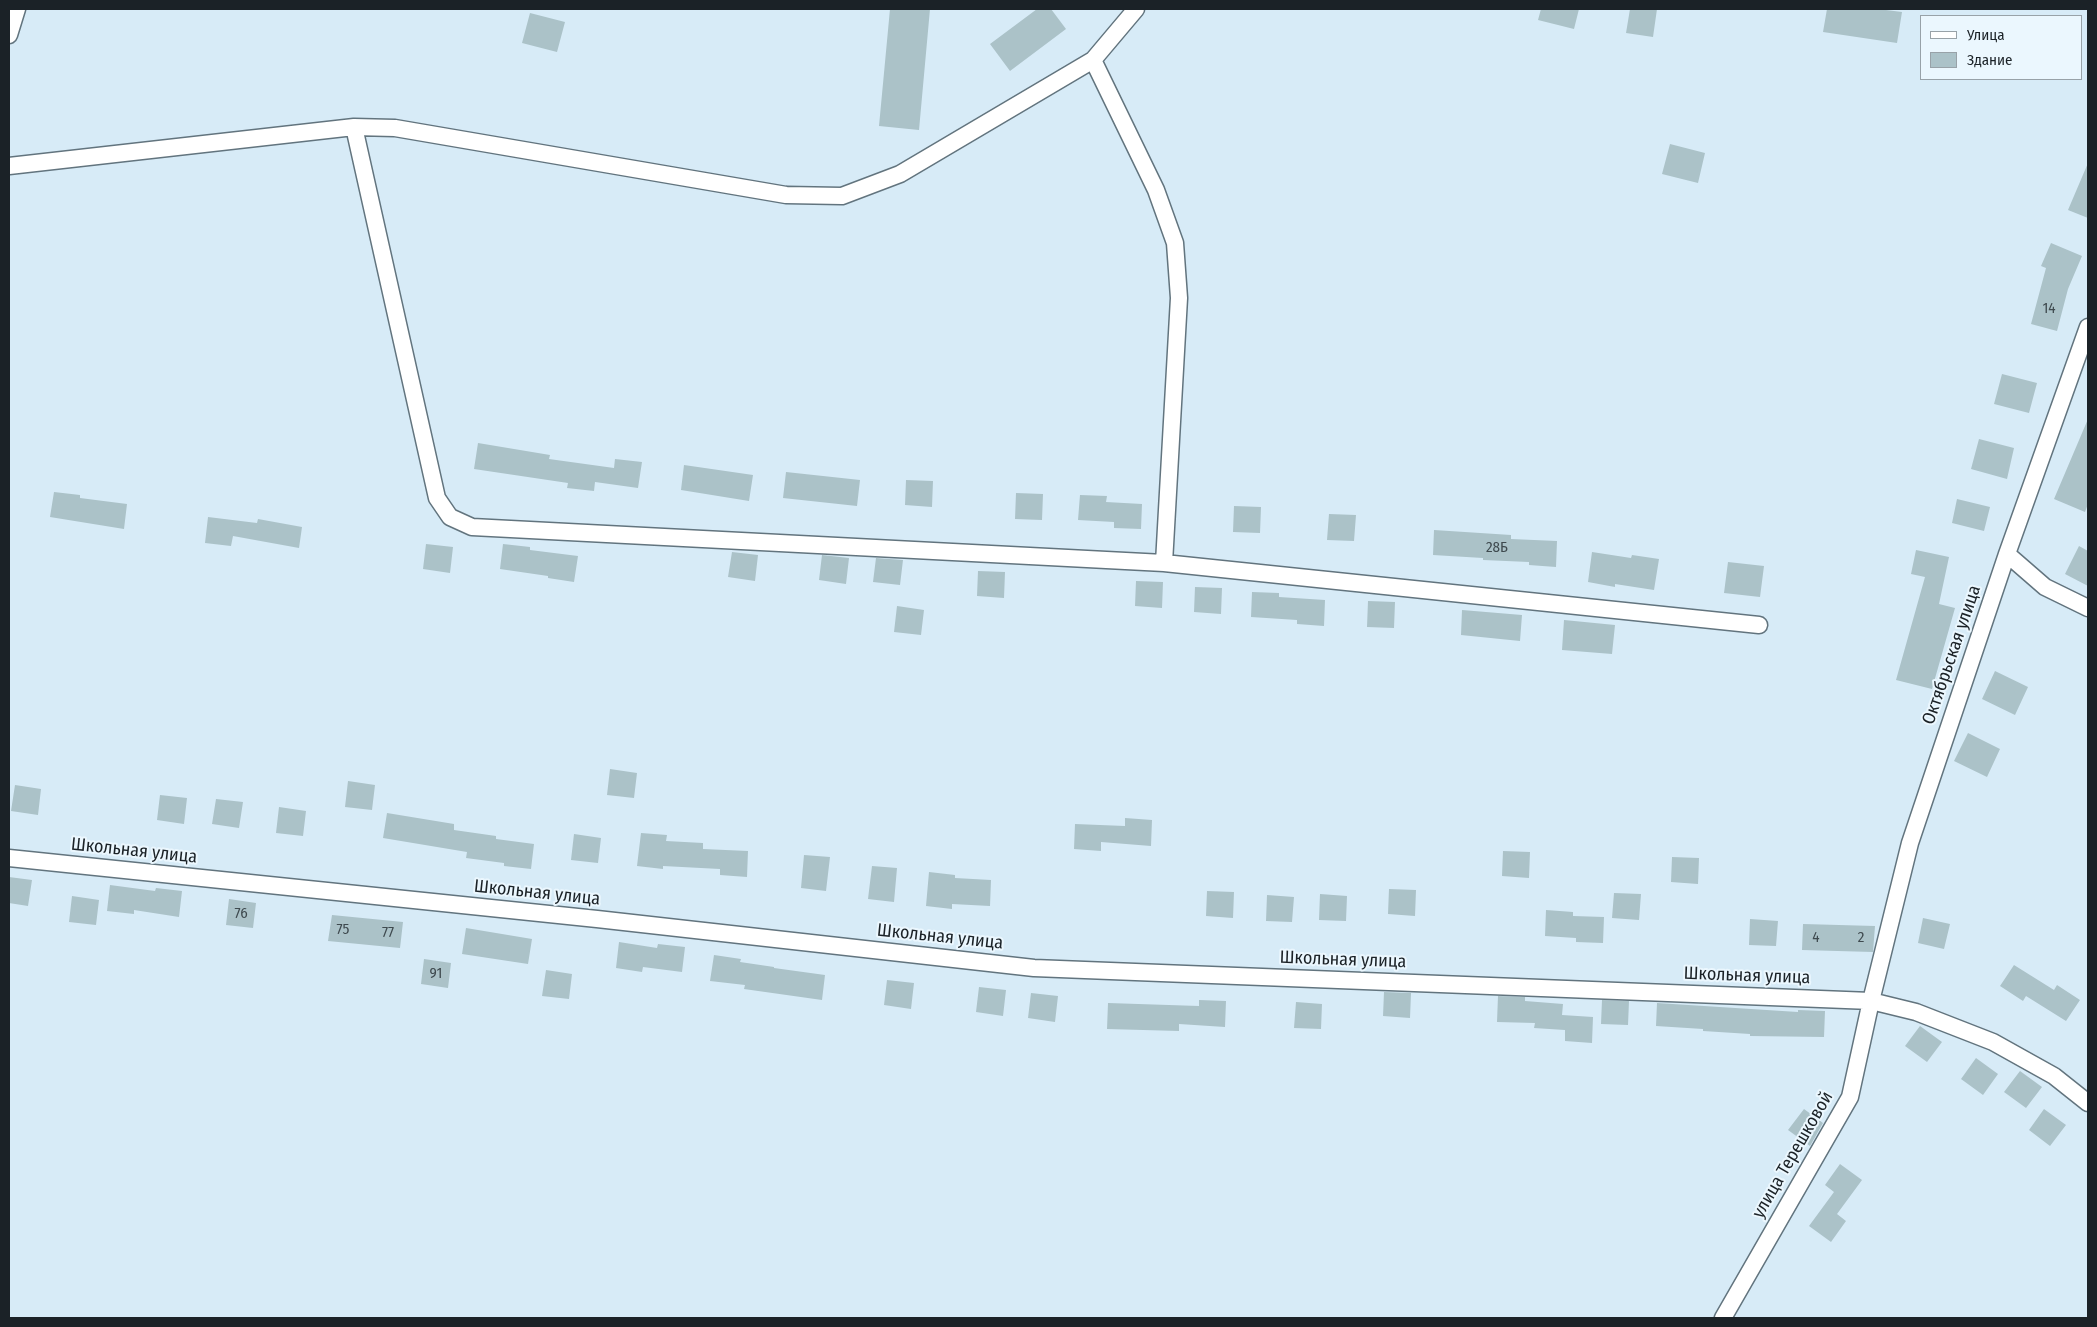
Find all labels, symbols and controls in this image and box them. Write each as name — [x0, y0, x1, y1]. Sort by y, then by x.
legend — [1920, 15, 2082, 80]
text: Улица — [1967, 26, 2005, 44]
text: Здание — [1967, 51, 2013, 69]
house number: 14 — [2042, 300, 2056, 318]
house number: 28Б — [1486, 539, 1508, 557]
street label: Октябрьская улица — [1918, 583, 1986, 727]
street label: Школьная улица — [70, 834, 198, 868]
street label: Школьная улица — [473, 876, 601, 910]
house number: 76 — [234, 905, 248, 923]
street label: Школьная улица — [876, 920, 1004, 954]
house number: 75 — [337, 921, 349, 939]
house number: 77 — [382, 924, 394, 942]
house number: 4 — [1812, 929, 1820, 947]
house number: 2 — [1858, 929, 1864, 947]
street label: Школьная улица — [1279, 947, 1407, 973]
street label: Школьная улица — [1683, 963, 1811, 989]
house number: 91 — [430, 965, 442, 983]
street label: улица Терешковой — [1748, 1088, 1838, 1222]

